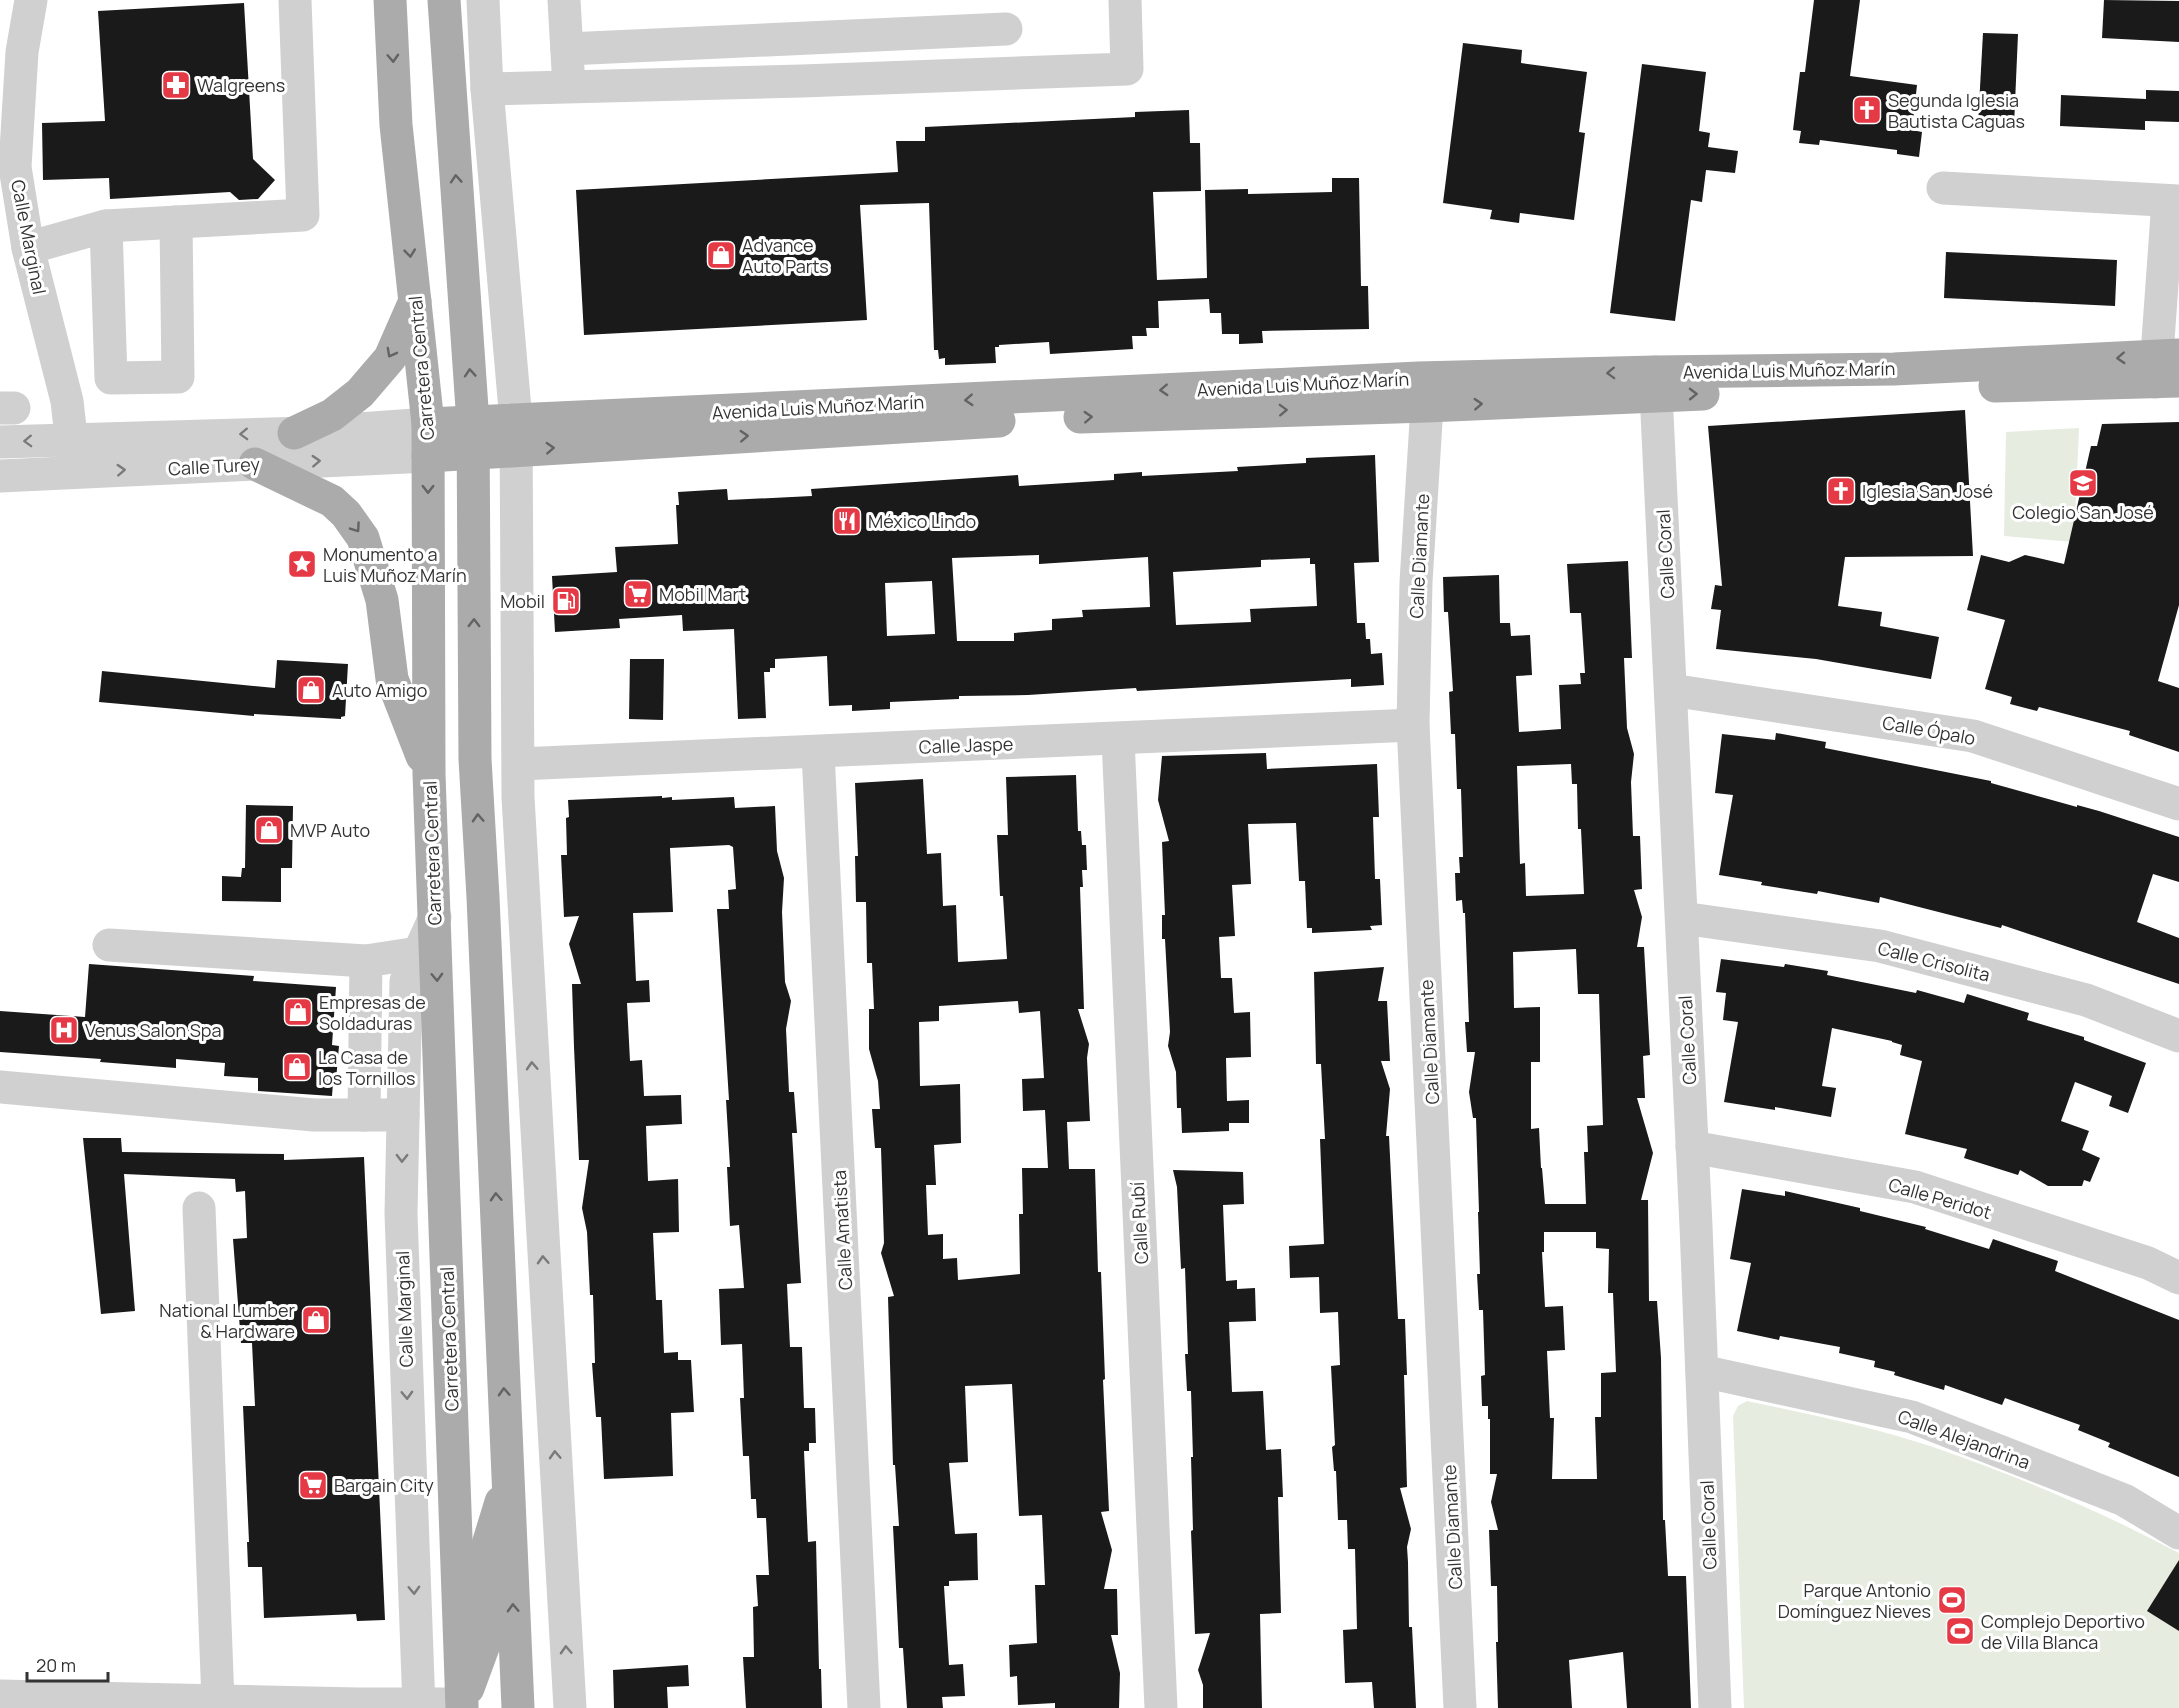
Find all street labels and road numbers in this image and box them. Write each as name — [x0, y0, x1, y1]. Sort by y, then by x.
street label: Calle Marginal — [6, 178, 52, 296]
street label: Carretera Central — [403, 295, 439, 441]
street label: Avenida Luis Muñoz Marín — [1683, 356, 1895, 384]
street label: Avenida Luis Muñoz Marín — [1196, 366, 1410, 402]
street label: Avenida Luis Muñoz Marín — [711, 389, 925, 425]
street label: Calle Turey — [167, 452, 261, 480]
street label: Calle Diamante — [1404, 493, 1434, 619]
street label: Calle Coral — [1651, 509, 1679, 599]
street label: Calle Ópalo — [1881, 710, 1977, 750]
street label: Calle Jaspe — [918, 731, 1014, 759]
street label: Carretera Central — [417, 780, 447, 926]
street label: Calle Crisolita — [1875, 935, 1993, 987]
street label: Calle Diamante — [1414, 979, 1444, 1105]
street label: Calle Coral — [1673, 995, 1701, 1085]
street label: Calle Amatista — [827, 1169, 857, 1291]
street label: Calle Peridot — [1886, 1172, 1994, 1224]
street label: Calle Rubí — [1125, 1181, 1153, 1265]
street label: Calle Marginal — [390, 1250, 418, 1368]
street label: Carretera Central — [434, 1266, 464, 1412]
street label: Calle Alejandrina — [1895, 1404, 2033, 1474]
street label: Calle Diamante — [1437, 1464, 1467, 1590]
street label: Calle Coral — [1694, 1480, 1722, 1570]

